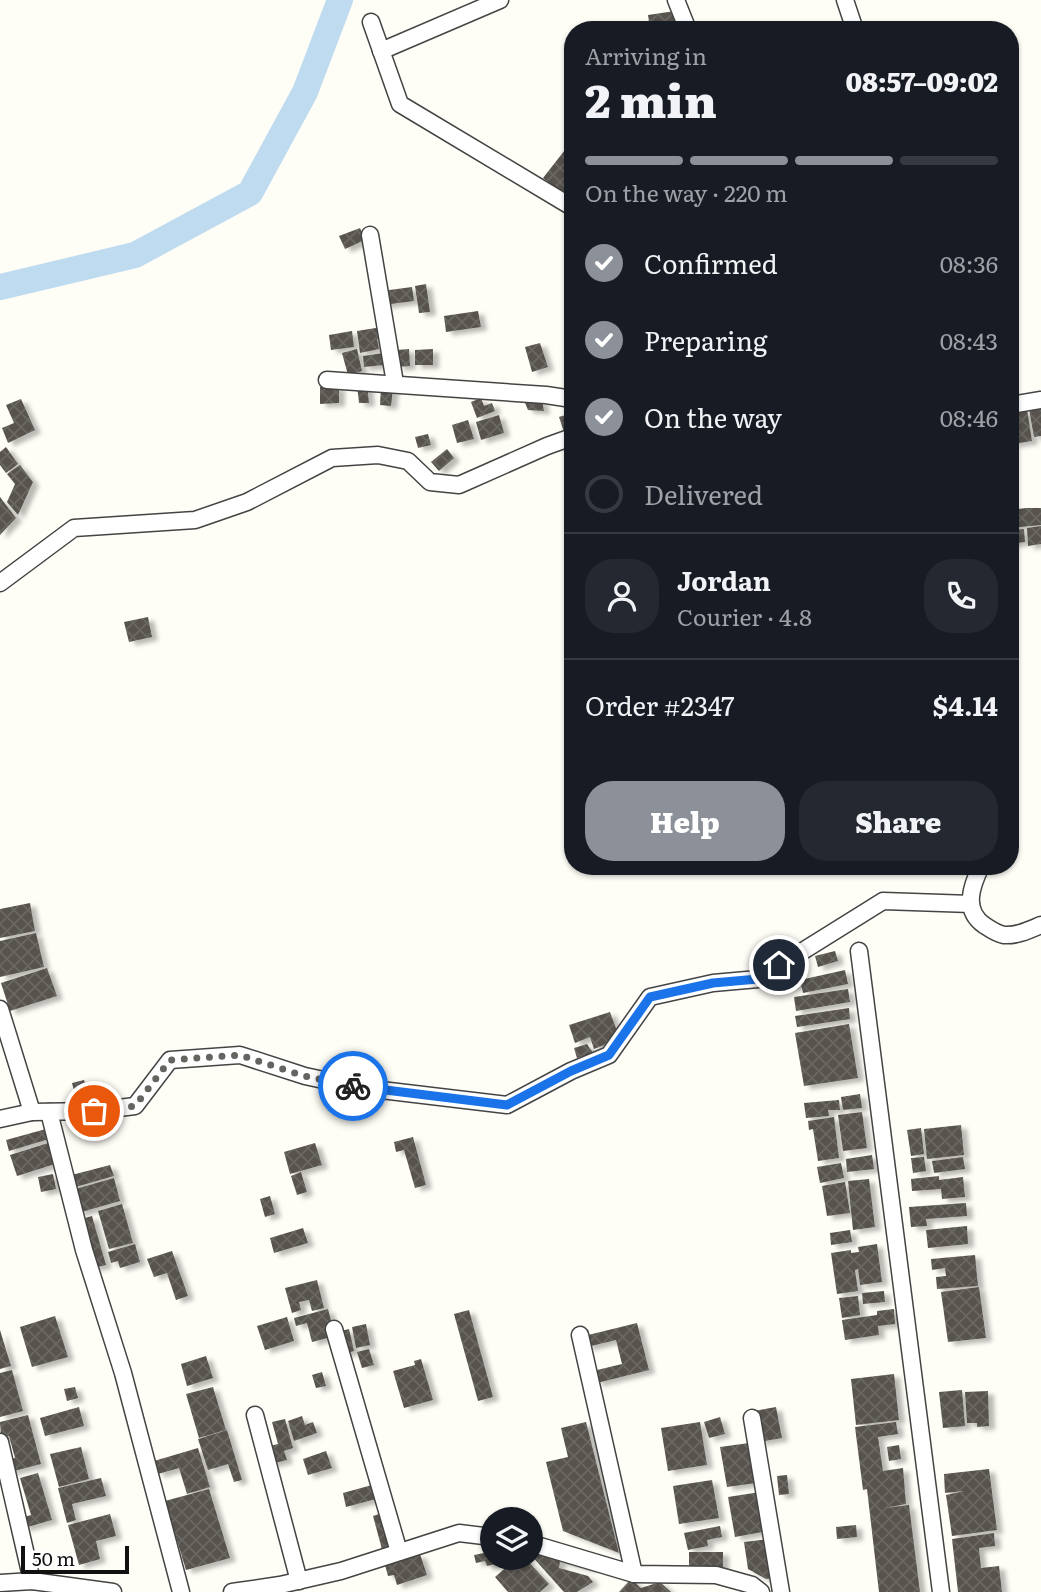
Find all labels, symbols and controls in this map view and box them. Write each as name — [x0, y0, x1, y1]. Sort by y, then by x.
text: Arriving in — [585, 38, 707, 72]
text: 08:57–09:02 — [846, 61, 998, 100]
text: 2 min — [585, 64, 717, 132]
text: On the way · 220 m — [585, 175, 788, 209]
text: Confirmed — [644, 243, 778, 282]
icon: check — [585, 244, 623, 282]
text: 08:36 — [940, 246, 998, 280]
text: Preparing — [644, 320, 767, 359]
icon: check — [585, 321, 623, 359]
text: 08:43 — [940, 323, 998, 357]
text: On the way — [644, 397, 782, 436]
icon: check — [585, 398, 623, 436]
text: 08:46 — [940, 400, 998, 434]
text: Delivered — [644, 474, 763, 513]
button: person — [585, 559, 659, 633]
button: phone — [924, 559, 998, 633]
text: Jordan — [677, 560, 771, 599]
text: Courier · 4.8 — [677, 599, 812, 633]
text: Order #2347 — [585, 685, 734, 724]
text: $4.14 — [933, 685, 998, 724]
button: Help — [585, 781, 785, 861]
button: Share — [799, 781, 998, 861]
pin — [749, 935, 809, 995]
icon: home — [760, 946, 798, 984]
courier — [318, 1051, 388, 1121]
icon: bike — [334, 1067, 372, 1105]
pin — [64, 1081, 124, 1141]
icon: bag — [75, 1092, 113, 1130]
map controls — [480, 1507, 543, 1570]
button: layers — [480, 1507, 543, 1570]
scale bar — [21, 1543, 130, 1575]
text: 50 m — [32, 1544, 75, 1572]

